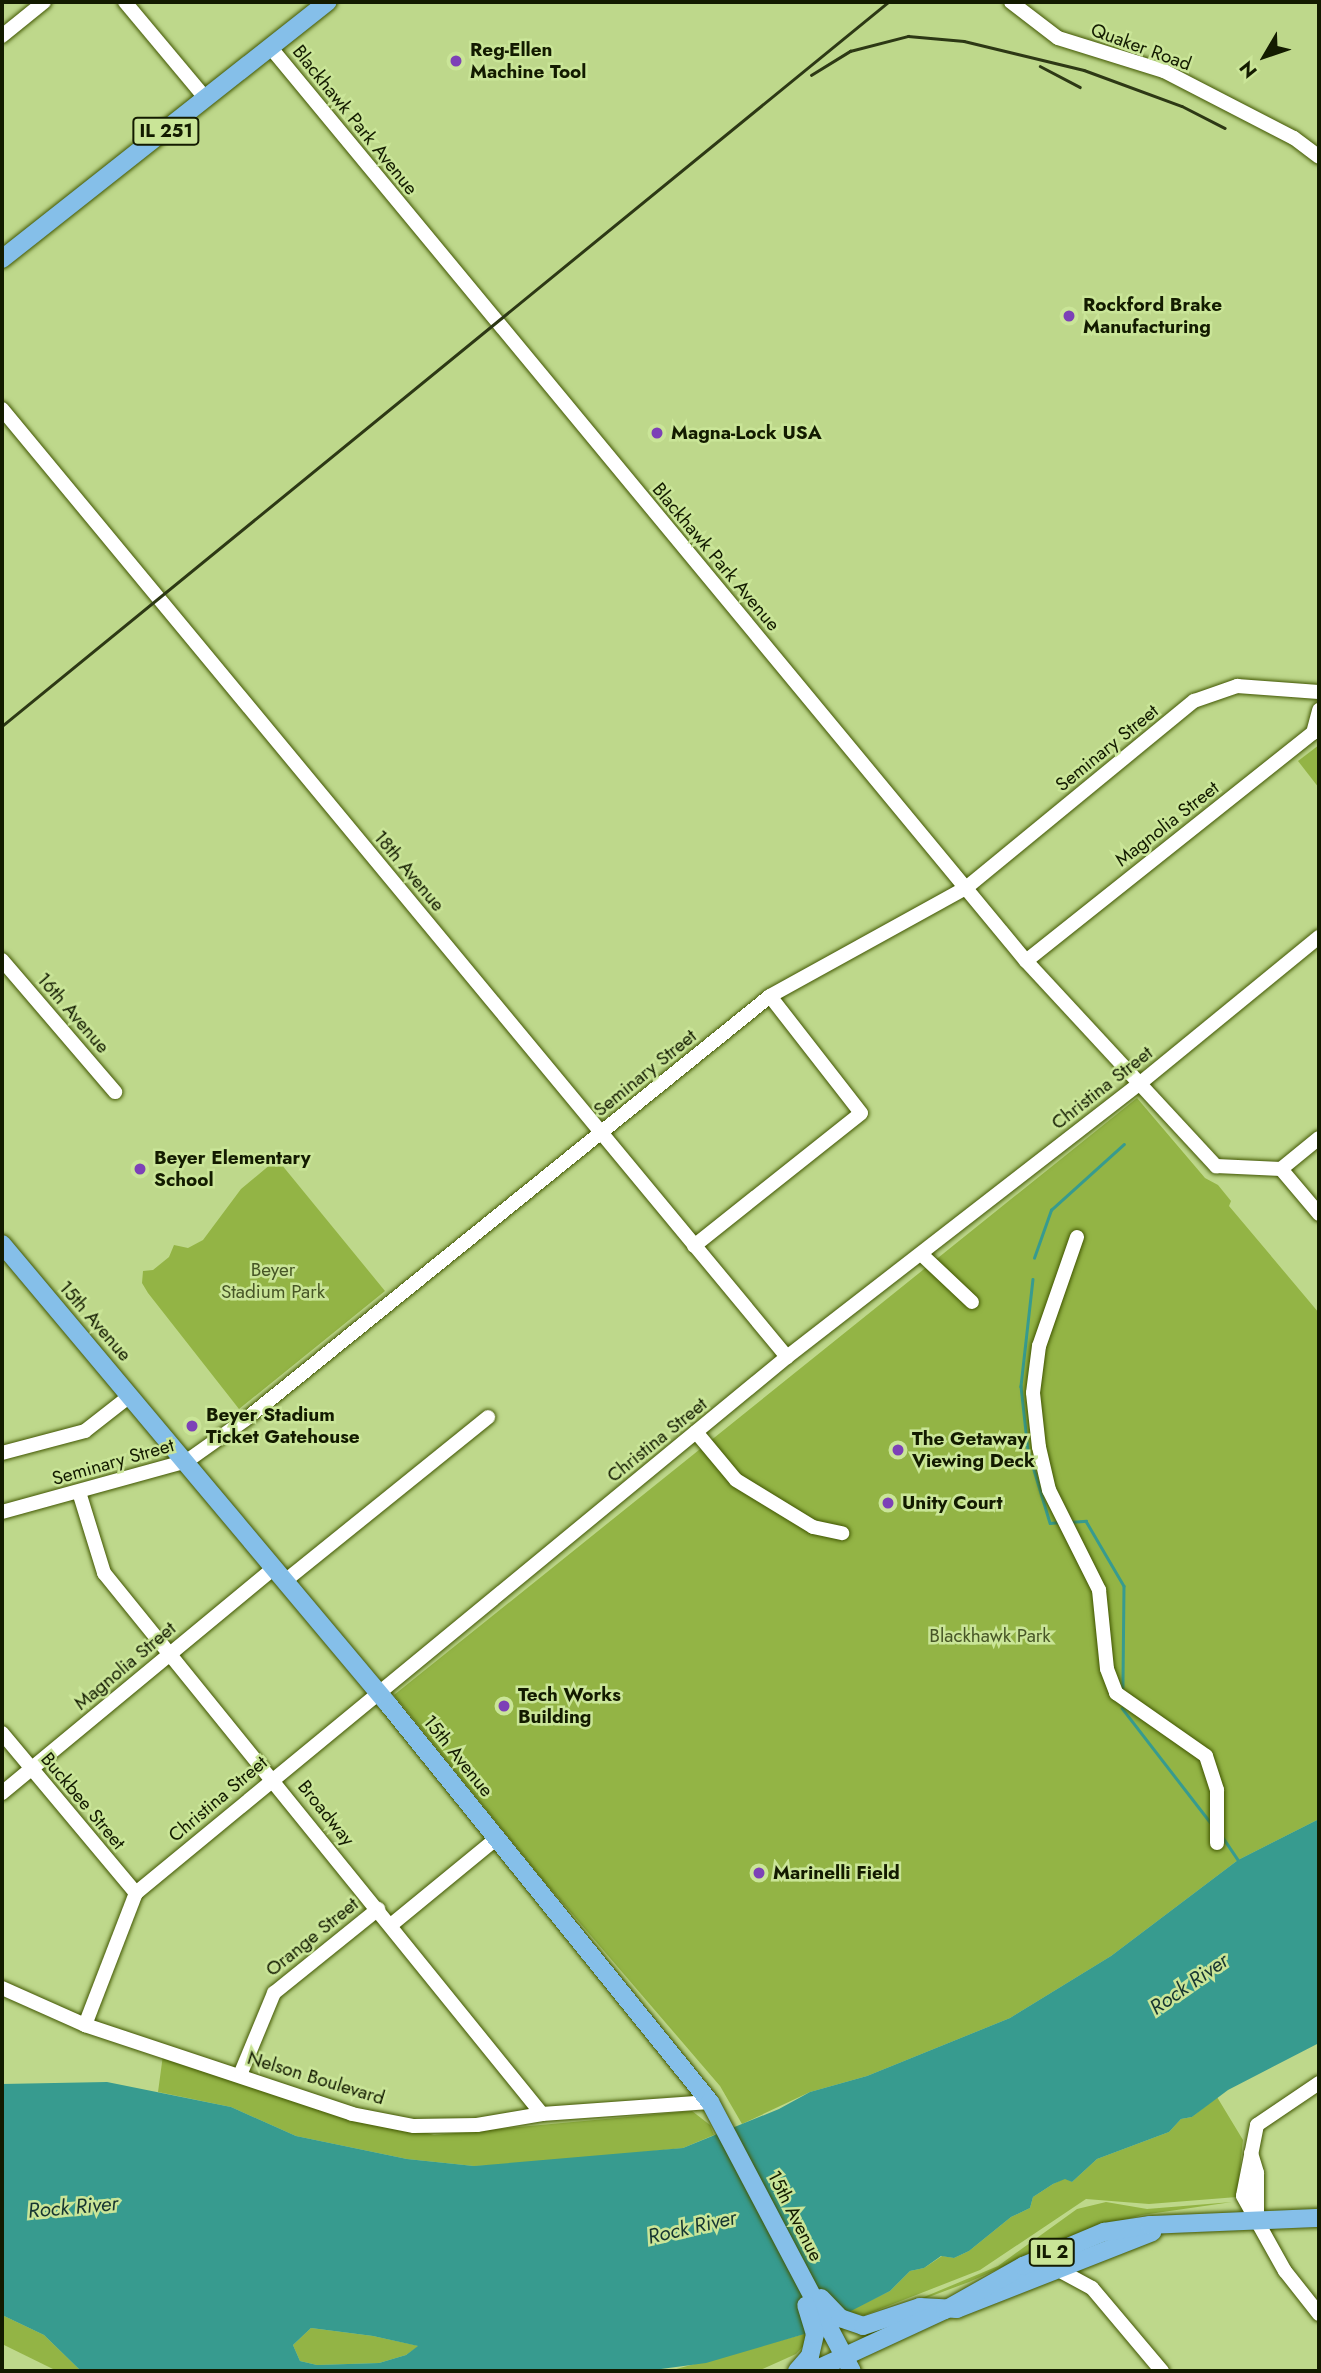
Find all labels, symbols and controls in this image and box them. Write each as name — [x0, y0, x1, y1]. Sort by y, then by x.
street label: Quaker Road — [1088, 18, 1194, 76]
north arrow — [1230, 21, 1300, 91]
place label: Reg-Ellen Machine Tool — [470, 39, 586, 83]
street label: Blackhawk Park Avenue — [288, 40, 422, 200]
marker: Reg-Ellen Machine Tool — [448, 53, 464, 69]
text: N — [1233, 55, 1264, 84]
road number: IL 251 — [131, 116, 201, 146]
place label: Rockford Brake Manufacturing — [1083, 294, 1222, 338]
marker: Rockford Brake Manufacturing — [1061, 308, 1077, 324]
place label: Magna-Lock USA — [671, 422, 822, 444]
marker: Magna-Lock USA — [649, 425, 665, 441]
street label: Blackhawk Park Avenue — [647, 478, 785, 636]
street label: Seminary Street — [1051, 700, 1163, 796]
street label: Magnolia Street — [1111, 776, 1223, 872]
street label: 18th Avenue — [369, 826, 449, 916]
street label: 16th Avenue — [32, 968, 114, 1058]
street label: Seminary Street — [589, 1025, 701, 1121]
street label: Christina Street — [1047, 1042, 1157, 1134]
place label: Beyer Elementary School — [154, 1147, 311, 1191]
marker: Beyer Elementary School — [132, 1161, 148, 1177]
park label: Beyer Stadium Park — [221, 1259, 325, 1303]
street label: 15th Avenue — [54, 1276, 136, 1366]
street label: Christina Street — [603, 1393, 711, 1487]
place label: Beyer Stadium Ticket Gatehouse — [206, 1404, 360, 1448]
marker: Beyer Stadium Ticket Gatehouse — [184, 1418, 200, 1434]
place label: The Getaway Viewing Deck — [912, 1428, 1035, 1472]
street label: Seminary Street — [50, 1434, 176, 1490]
marker: The Getaway Viewing Deck — [890, 1442, 906, 1458]
place label: Unity Court — [902, 1492, 1002, 1514]
marker: Unity Court — [880, 1495, 896, 1511]
street label: Magnolia Street — [70, 1617, 180, 1715]
park label: Blackhawk Park — [929, 1625, 1051, 1647]
place label: Tech Works Building — [518, 1684, 621, 1728]
marker: Tech Works Building — [496, 1698, 512, 1714]
street label: 15th Avenue — [418, 1710, 498, 1802]
street label: Buckbee Street — [36, 1748, 130, 1854]
street label: Christina Street — [164, 1751, 272, 1847]
street label: Broadway — [293, 1776, 359, 1850]
place label: Marinelli Field — [773, 1862, 900, 1884]
marker: Marinelli Field — [751, 1865, 767, 1881]
street label: Orange Street — [261, 1893, 363, 1981]
water label: Rock River — [1145, 1948, 1233, 2020]
street label: Nelson Boulevard — [245, 2046, 387, 2110]
street label: 15th Avenue — [762, 2167, 828, 2265]
water label: Rock River — [27, 2191, 119, 2223]
water label: Rock River — [645, 2205, 739, 2249]
road number: IL 2 — [1028, 2238, 1076, 2266]

